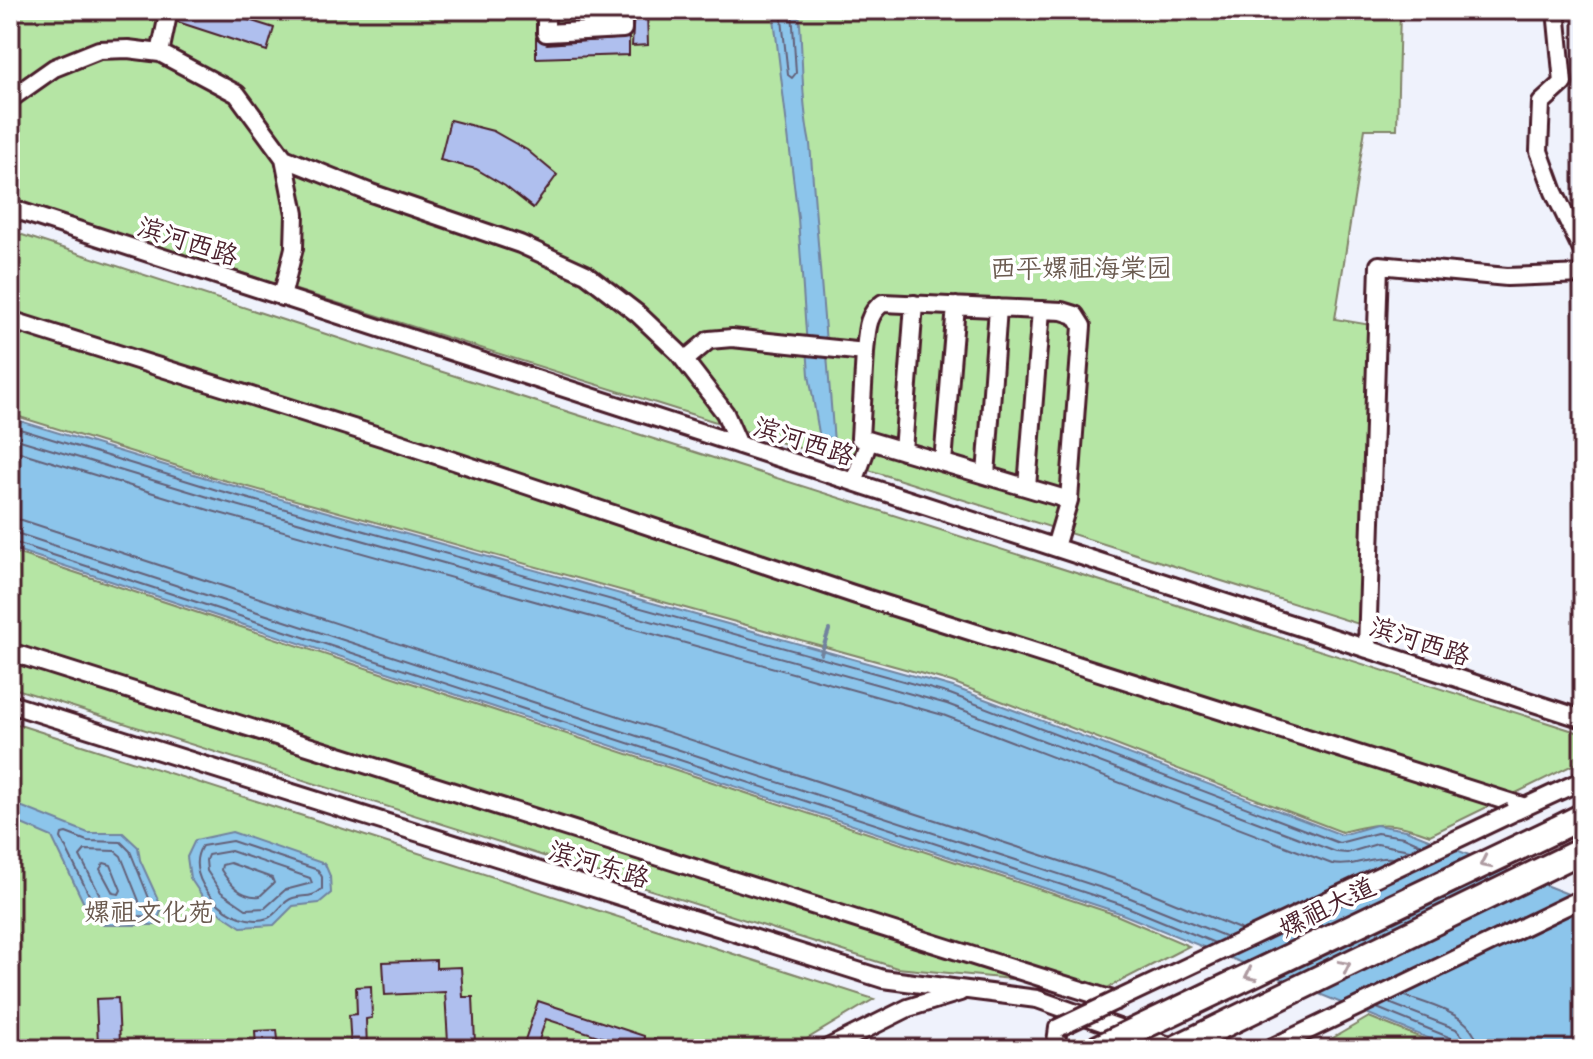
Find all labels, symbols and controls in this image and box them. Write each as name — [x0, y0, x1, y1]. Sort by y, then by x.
street label: 滨河西路 — [133, 211, 242, 273]
park label: 西平嫘祖海棠园 — [990, 253, 1172, 285]
street label: 滨河西路 — [749, 411, 858, 473]
street label: 滨河西路 — [1365, 611, 1474, 673]
street label: 滨河东路 — [544, 834, 653, 895]
one-way arrow — [1478, 853, 1493, 869]
street label: 嫘祖大道 — [1274, 871, 1381, 945]
park label: 嫘祖文化苑 — [84, 897, 214, 929]
one-way arrow — [1337, 960, 1352, 976]
one-way arrow — [1244, 965, 1259, 981]

